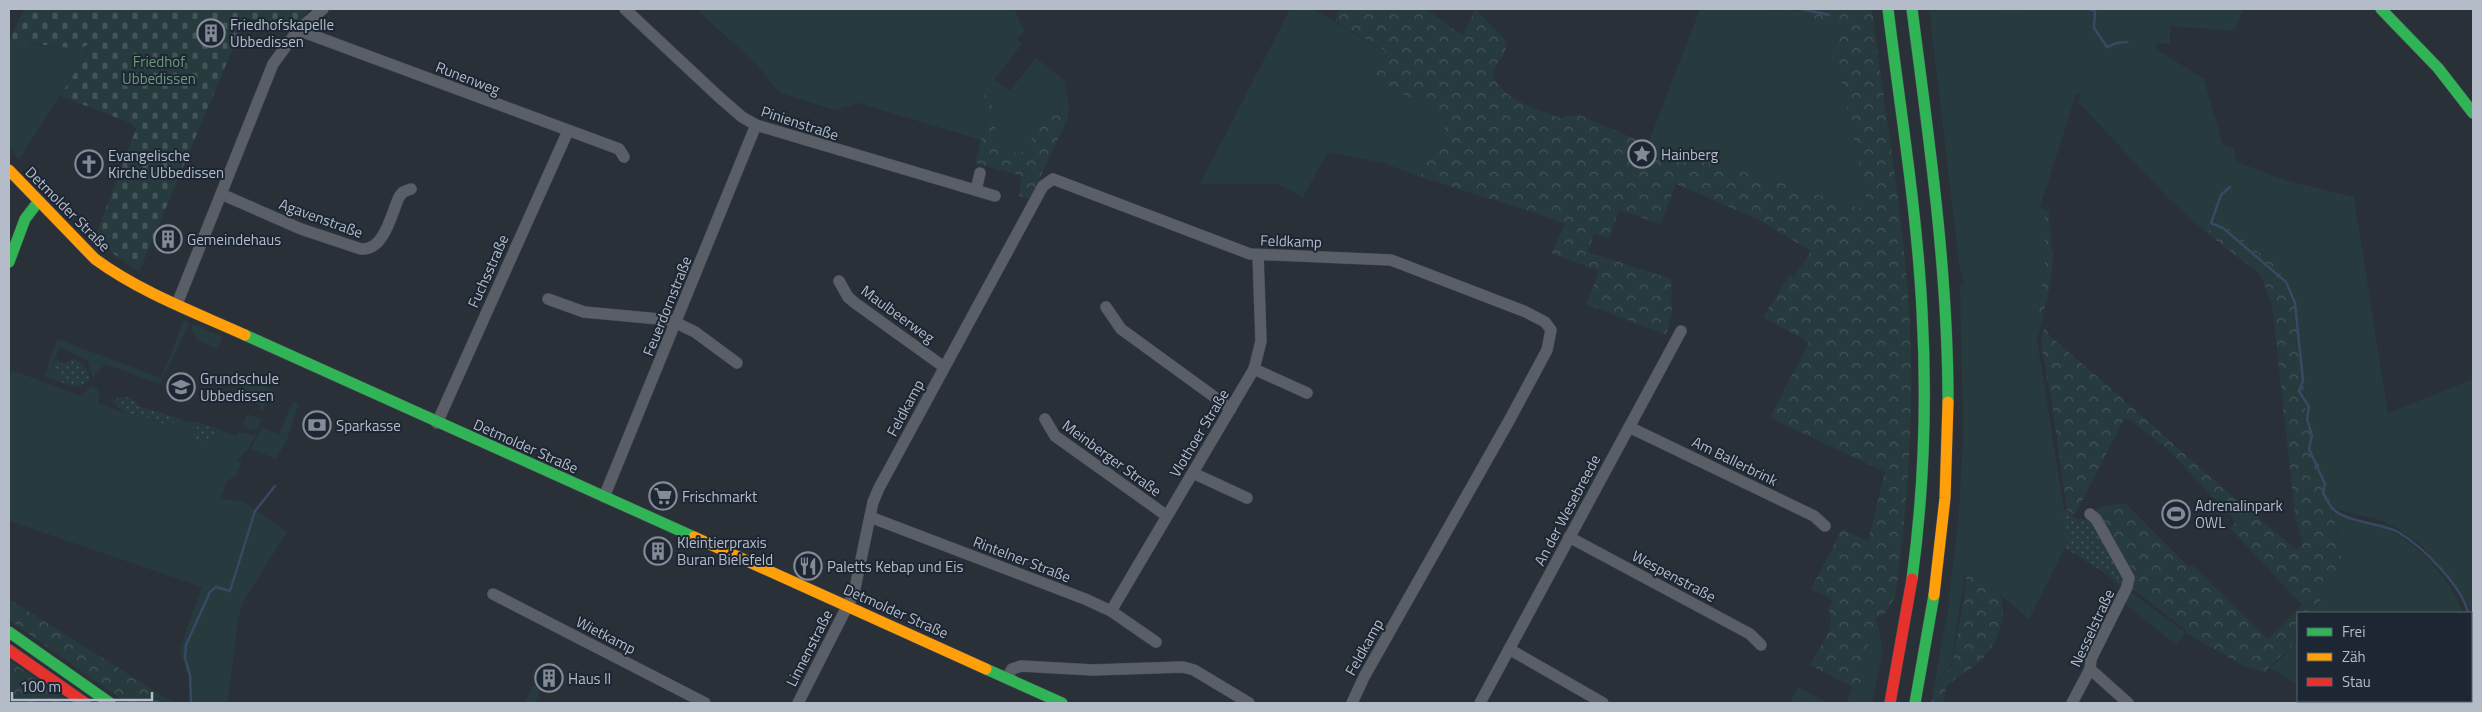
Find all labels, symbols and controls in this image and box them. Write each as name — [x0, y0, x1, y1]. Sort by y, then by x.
place label: Friedhofskapelle Ubbedissen — [230, 13, 334, 53]
building icon: Friedhofskapelle Ubbedissen — [196, 18, 226, 48]
park label: Friedhof Ubbedissen — [122, 50, 196, 90]
street label: Runenweg — [432, 55, 504, 101]
street label: Pinienstraße — [758, 100, 842, 146]
place icon: Hainberg — [1627, 139, 1657, 169]
place label: Hainberg — [1661, 143, 1719, 166]
place label: Evangelische Kirche Ubbedissen — [108, 144, 224, 184]
church icon: Evangelische Kirche Ubbedissen — [74, 149, 104, 179]
street label: Detmolder Straße — [20, 161, 116, 257]
street label: Agavenstraße — [276, 192, 366, 244]
building icon: Gemeindehaus — [153, 224, 183, 254]
place label: Gemeindehaus — [187, 228, 281, 251]
street label: Feldkamp — [1260, 228, 1322, 254]
street label: Fuchsstraße — [462, 231, 514, 311]
street label: Feuerdornstraße — [636, 253, 698, 359]
street label: Maulbeerweg — [856, 279, 940, 349]
place label: Grundschule Ubbedissen — [200, 367, 279, 407]
school or university icon: Grundschule Ubbedissen — [166, 372, 196, 402]
street label: Feldkamp — [880, 375, 930, 441]
street label: Vlothoer Straße — [1164, 384, 1234, 482]
bank icon: Sparkasse — [302, 410, 332, 440]
street label: Detmolder Straße — [470, 413, 582, 479]
place label: Sparkasse — [336, 414, 401, 437]
street label: Meinberger Straße — [1058, 414, 1166, 502]
street label: Am Ballerbrink — [1688, 430, 1782, 492]
street label: An der Wesebreede — [1528, 450, 1606, 570]
supermarket icon: Frischmarkt — [648, 481, 678, 511]
place label: Frischmarkt — [682, 485, 758, 508]
place label: Adrenalinpark OWL — [2195, 494, 2283, 534]
sports icon: Adrenalinpark OWL — [2161, 499, 2191, 529]
street label: Rintelner Straße — [970, 530, 1074, 588]
place label: Kleintierpraxis Buran Bielefeld — [677, 531, 773, 571]
building icon: Kleintierpraxis Buran Bielefeld — [643, 536, 673, 566]
street label: Wespenstraße — [1628, 544, 1720, 608]
restaurant icon: Paletts Kebap und Eis — [793, 551, 823, 581]
place label: Paletts Kebap und Eis — [827, 555, 963, 578]
street label: Detmolder Straße — [840, 578, 952, 644]
street label: Nesselstraße — [2064, 585, 2120, 671]
street label: Linnenstraße — [780, 606, 838, 690]
street label: Wietkamp — [572, 610, 640, 660]
legend — [2297, 612, 2472, 702]
street label: Feldkamp — [1339, 614, 1389, 680]
text: Frei — [2342, 620, 2365, 643]
text: Zäh — [2342, 645, 2366, 668]
building icon: Haus II — [534, 663, 564, 693]
place label: Haus II — [568, 667, 611, 690]
scale bar — [12, 670, 152, 702]
text: Stau — [2342, 670, 2371, 693]
text: 100 m — [20, 675, 61, 698]

